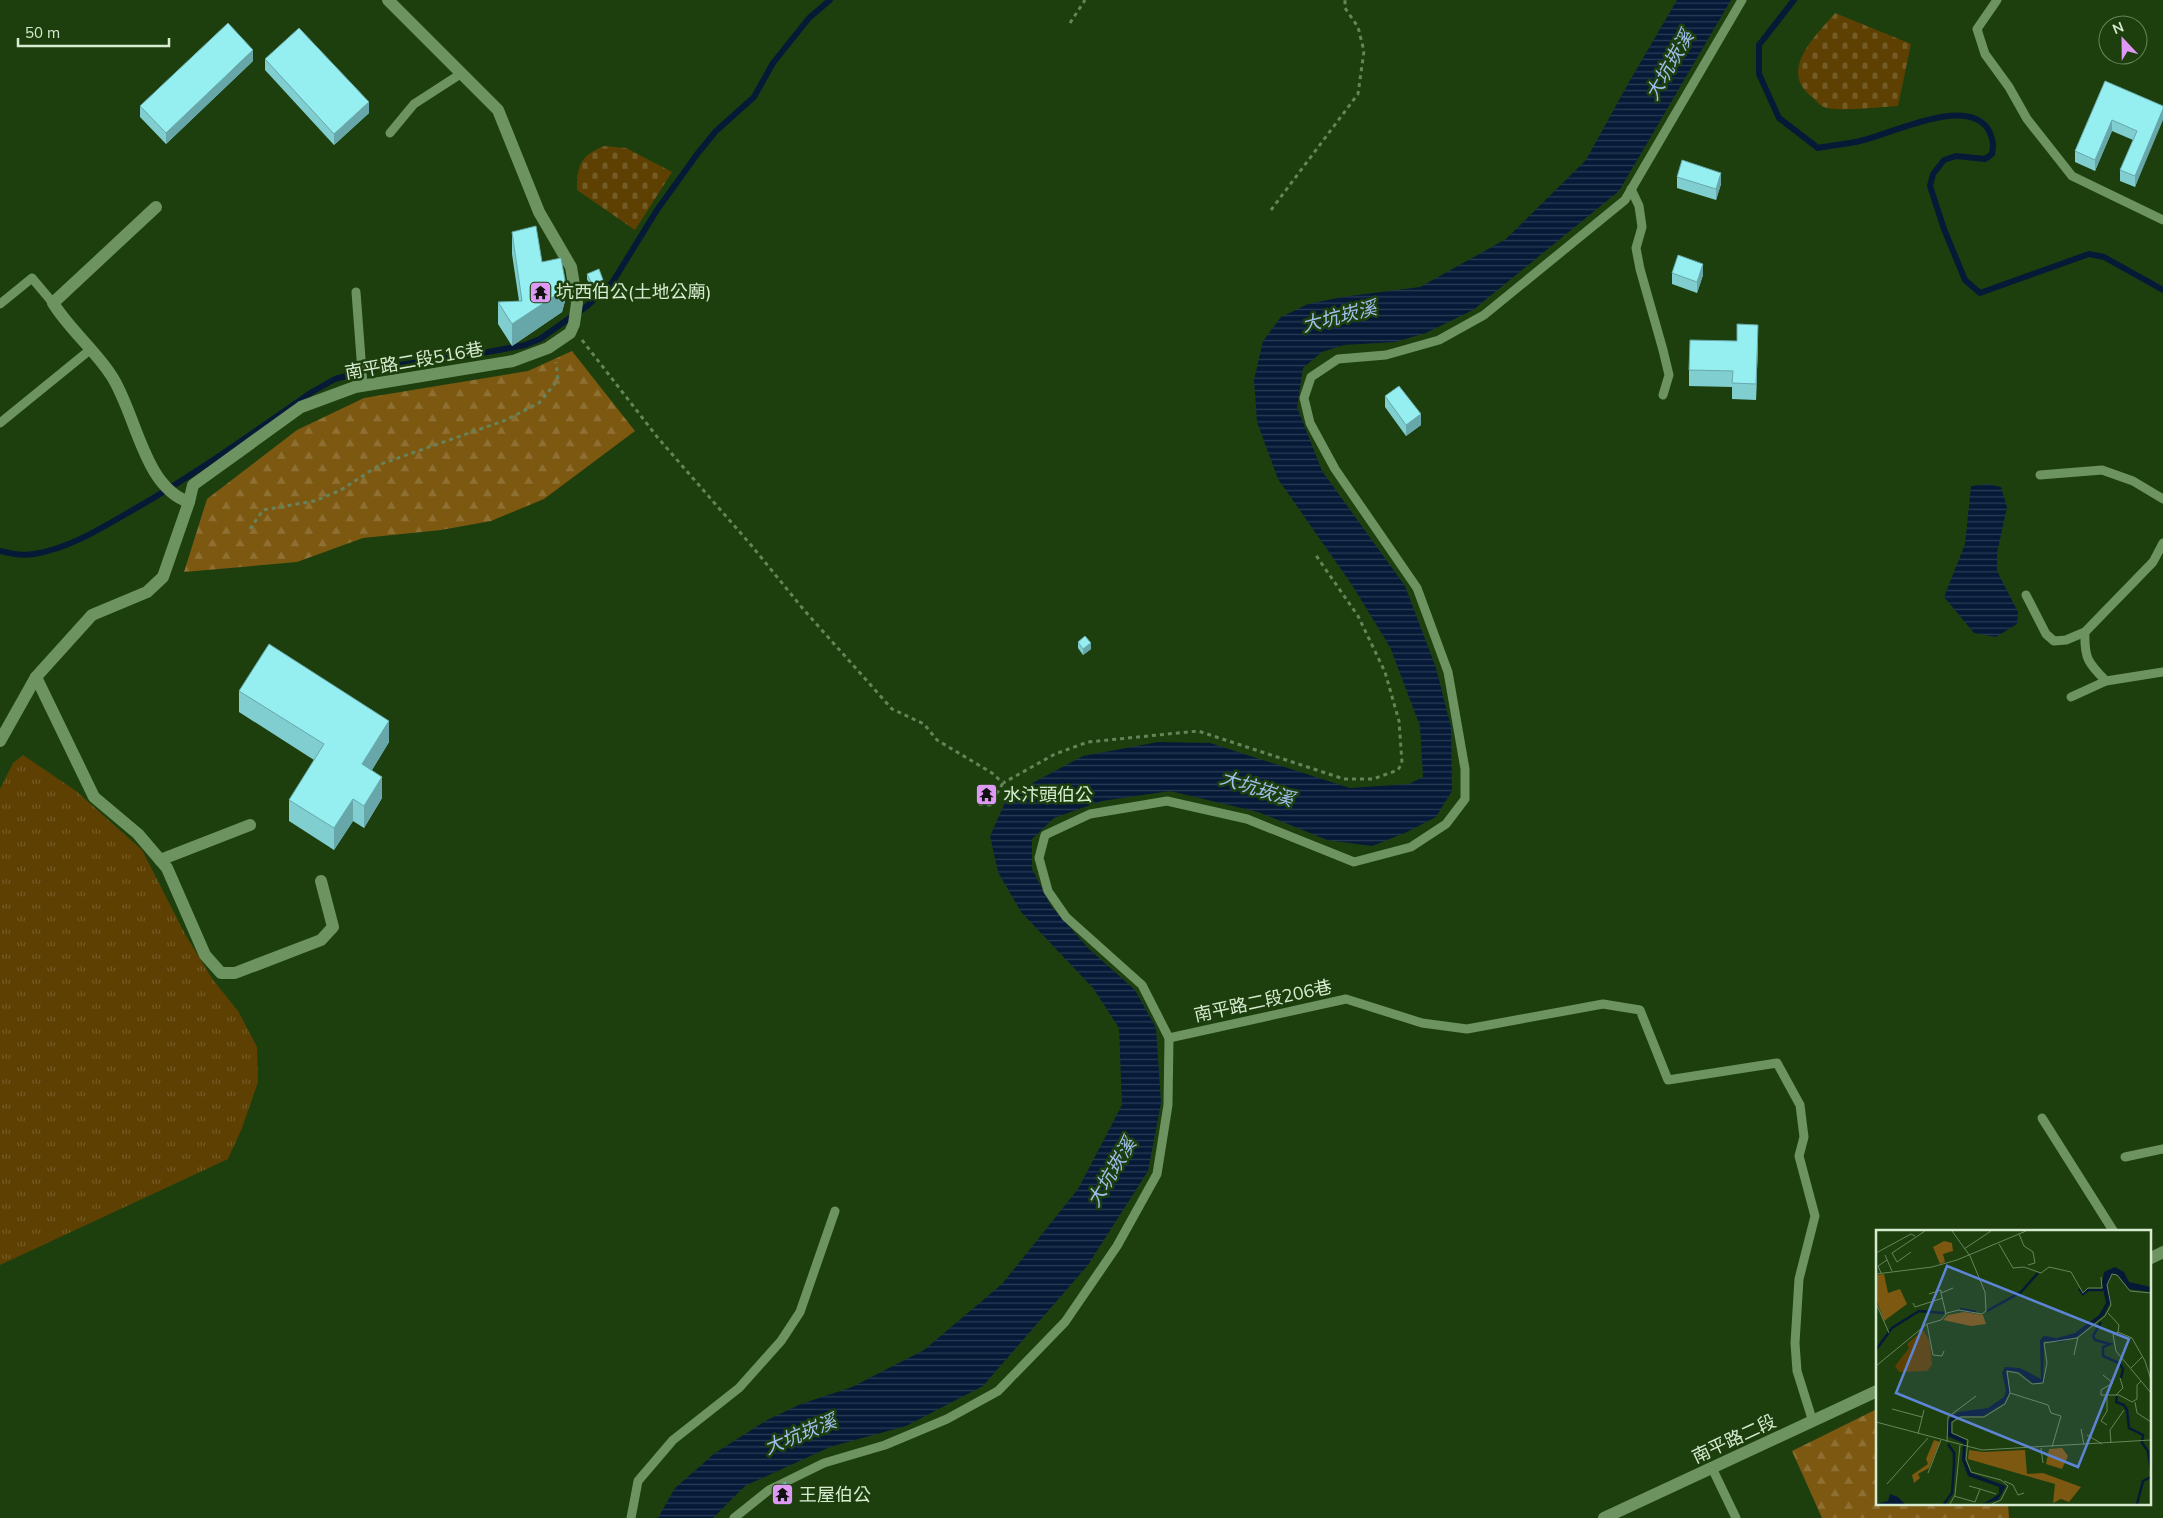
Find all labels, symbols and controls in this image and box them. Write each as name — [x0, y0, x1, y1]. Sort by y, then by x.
scale bar — [18, 15, 169, 47]
north arrow — [2098, 15, 2148, 65]
text: N — [2110, 18, 2126, 38]
text: 50 m — [25, 23, 60, 42]
water label: 大坑崁溪 — [1640, 23, 1700, 104]
temple icon: 坑西伯公(土地公廟) — [528, 280, 552, 304]
place label: 坑西伯公(土地公廟) — [556, 280, 711, 303]
water label: 大坑崁溪 — [1299, 294, 1382, 337]
street label: 南平路二段516巷 — [343, 337, 485, 384]
water label: 大坑崁溪 — [1217, 765, 1300, 812]
temple icon: 水汴頭伯公 — [975, 783, 999, 807]
place label: 水汴頭伯公 — [1003, 783, 1093, 806]
street label: 南平路二段206巷 — [1192, 975, 1334, 1026]
water label: 大坑崁溪 — [1081, 1131, 1142, 1211]
inset map — [1876, 1230, 2150, 1506]
water label: 大坑崁溪 — [760, 1408, 843, 1459]
street label: 南平路二段 — [1688, 1409, 1779, 1468]
temple icon: 王屋伯公 — [771, 1483, 795, 1507]
place label: 王屋伯公 — [799, 1483, 871, 1506]

